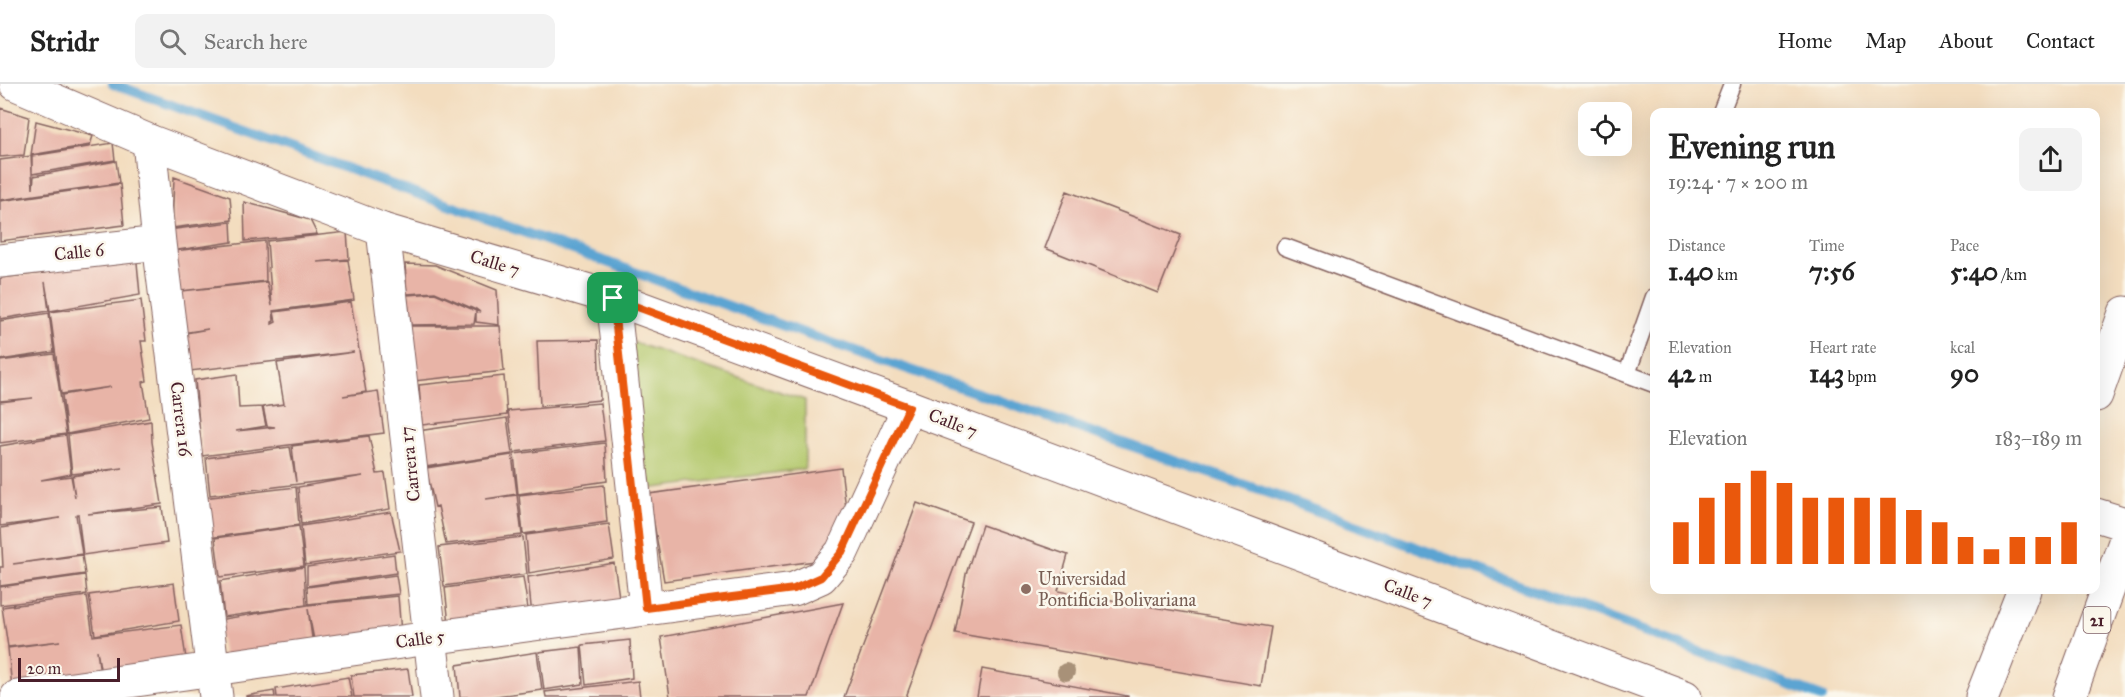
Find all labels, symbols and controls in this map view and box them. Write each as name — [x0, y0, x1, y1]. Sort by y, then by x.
search box — [135, 14, 555, 68]
text: Stridr — [30, 24, 99, 59]
icon: search — [156, 25, 189, 58]
text: Search here — [204, 28, 308, 55]
text: Home — [1777, 28, 1832, 54]
text: Map — [1865, 28, 1906, 54]
text: About — [1939, 28, 1993, 54]
text: Contact — [2026, 28, 2095, 54]
map controls — [1578, 102, 1632, 156]
button: locate — [1578, 102, 1632, 156]
text: Evening run — [1668, 127, 1835, 167]
button: share — [2019, 128, 2082, 191]
text: 19:24 · 7 × 200 m — [1668, 170, 1808, 194]
text: Distance — [1668, 236, 1725, 255]
text: Time — [1809, 236, 1844, 255]
text: Pace — [1950, 236, 1979, 255]
street label: Calle 6 — [53, 238, 106, 266]
street label: Calle 7 — [468, 245, 522, 281]
text: 1.40 — [1668, 255, 1714, 287]
text: 7:56 — [1809, 255, 1855, 287]
text: 5:40 — [1950, 255, 1998, 287]
text: km — [1714, 265, 1738, 284]
text: /km — [1998, 265, 2027, 284]
pin — [587, 272, 638, 323]
icon: arrive — [596, 281, 629, 314]
text: Elevation — [1668, 338, 1732, 357]
text: Heart rate — [1809, 338, 1876, 357]
text: kcal — [1950, 338, 1975, 357]
text: 42 — [1668, 357, 1695, 389]
text: 143 — [1809, 357, 1844, 389]
text: 90 — [1950, 357, 1979, 389]
text: m — [1695, 367, 1712, 386]
text: bpm — [1844, 367, 1877, 386]
street label: Carrera 16 — [165, 380, 197, 458]
street label: Calle 7 — [925, 404, 981, 442]
street label: Carrera 17 — [395, 425, 425, 503]
text: Elevation — [1668, 426, 1747, 450]
text: 183–189 m — [1995, 426, 2082, 450]
place label: Universidad Pontificia Bolivariana — [1038, 568, 1196, 611]
street label: Calle 7 — [1380, 574, 1436, 612]
marker: Universidad Pontificia Bolivariana — [1019, 582, 1033, 596]
road number: 21 — [2084, 607, 2110, 633]
street label: Calle 5 — [394, 625, 447, 653]
scale bar — [18, 655, 120, 682]
text: 20 m — [27, 659, 61, 678]

